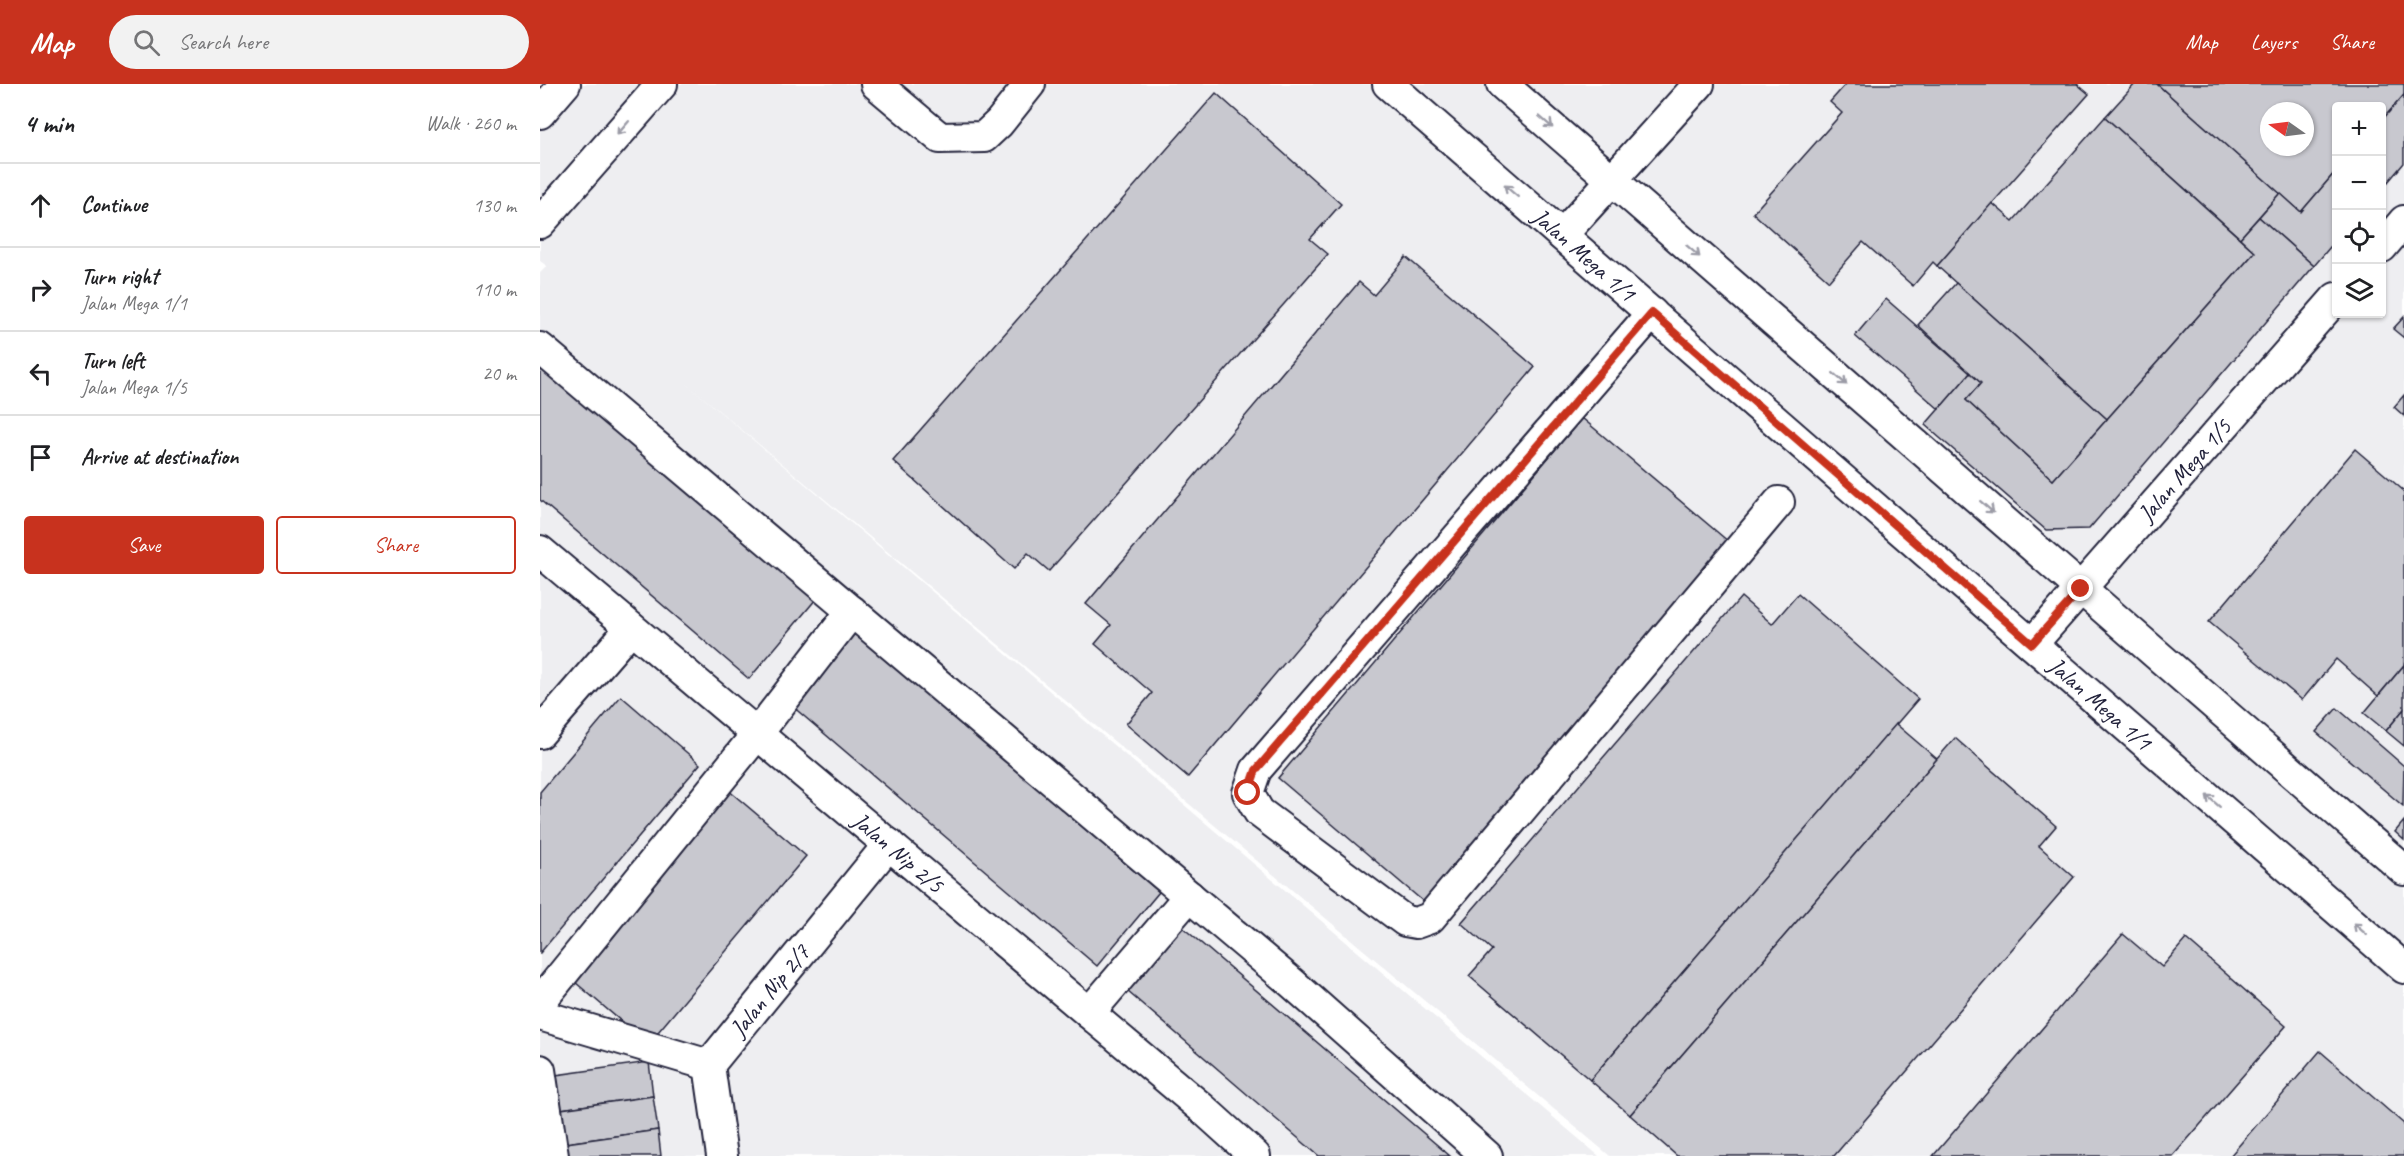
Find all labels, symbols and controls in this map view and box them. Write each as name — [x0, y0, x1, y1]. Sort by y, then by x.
search box — [109, 15, 529, 69]
text: Map — [30, 25, 73, 60]
icon: search — [130, 26, 163, 59]
text: Search here — [178, 28, 268, 56]
text: Map — [2185, 29, 2218, 55]
text: Layers — [2251, 29, 2297, 55]
text: Share — [2330, 29, 2374, 55]
north arrow — [2260, 102, 2314, 156]
map controls — [2332, 102, 2386, 318]
button: + — [2332, 102, 2386, 156]
text: 4 min — [24, 107, 74, 140]
text: Walk · 260 m — [426, 111, 516, 136]
one-way arrow — [1538, 116, 1554, 129]
one-way arrow — [616, 120, 630, 135]
button: − — [2332, 156, 2386, 210]
one-way arrow — [1504, 184, 1519, 198]
icon: ahead — [24, 189, 57, 222]
text: Continue — [81, 191, 147, 219]
text: 130 m — [473, 193, 516, 218]
street label: Jalan Mega 1/1 — [1525, 201, 1643, 309]
button: locate — [2332, 210, 2386, 264]
one-way arrow — [1685, 244, 1701, 257]
text: Turn right — [81, 263, 158, 291]
button: layers — [2332, 264, 2386, 318]
icon: right — [24, 273, 57, 306]
text: 110 m — [473, 277, 516, 302]
text: Jalan Mega 1/1 — [81, 291, 187, 316]
text: Turn left — [81, 347, 145, 375]
icon: left — [24, 357, 57, 390]
text: 20 m — [482, 361, 516, 386]
one-way arrow — [1832, 372, 1847, 386]
text: Jalan Mega 1/5 — [81, 375, 187, 400]
street label: Jalan Mega 1/5 — [2130, 412, 2239, 529]
icon: arrive — [24, 441, 57, 474]
text: Arrive at destination — [81, 443, 238, 471]
one-way arrow — [1979, 500, 1994, 514]
button: Save — [24, 516, 264, 574]
button: Share — [276, 516, 516, 574]
route end — [2067, 575, 2093, 601]
street label: Jalan Mega 1/1 — [2042, 650, 2159, 758]
route start — [1234, 779, 1260, 805]
one-way arrow — [2206, 794, 2221, 808]
street label: Jalan Nip 2/5 — [845, 805, 951, 900]
one-way arrow — [2353, 922, 2368, 936]
street label: Jalan Nip 2/7 — [723, 937, 817, 1044]

